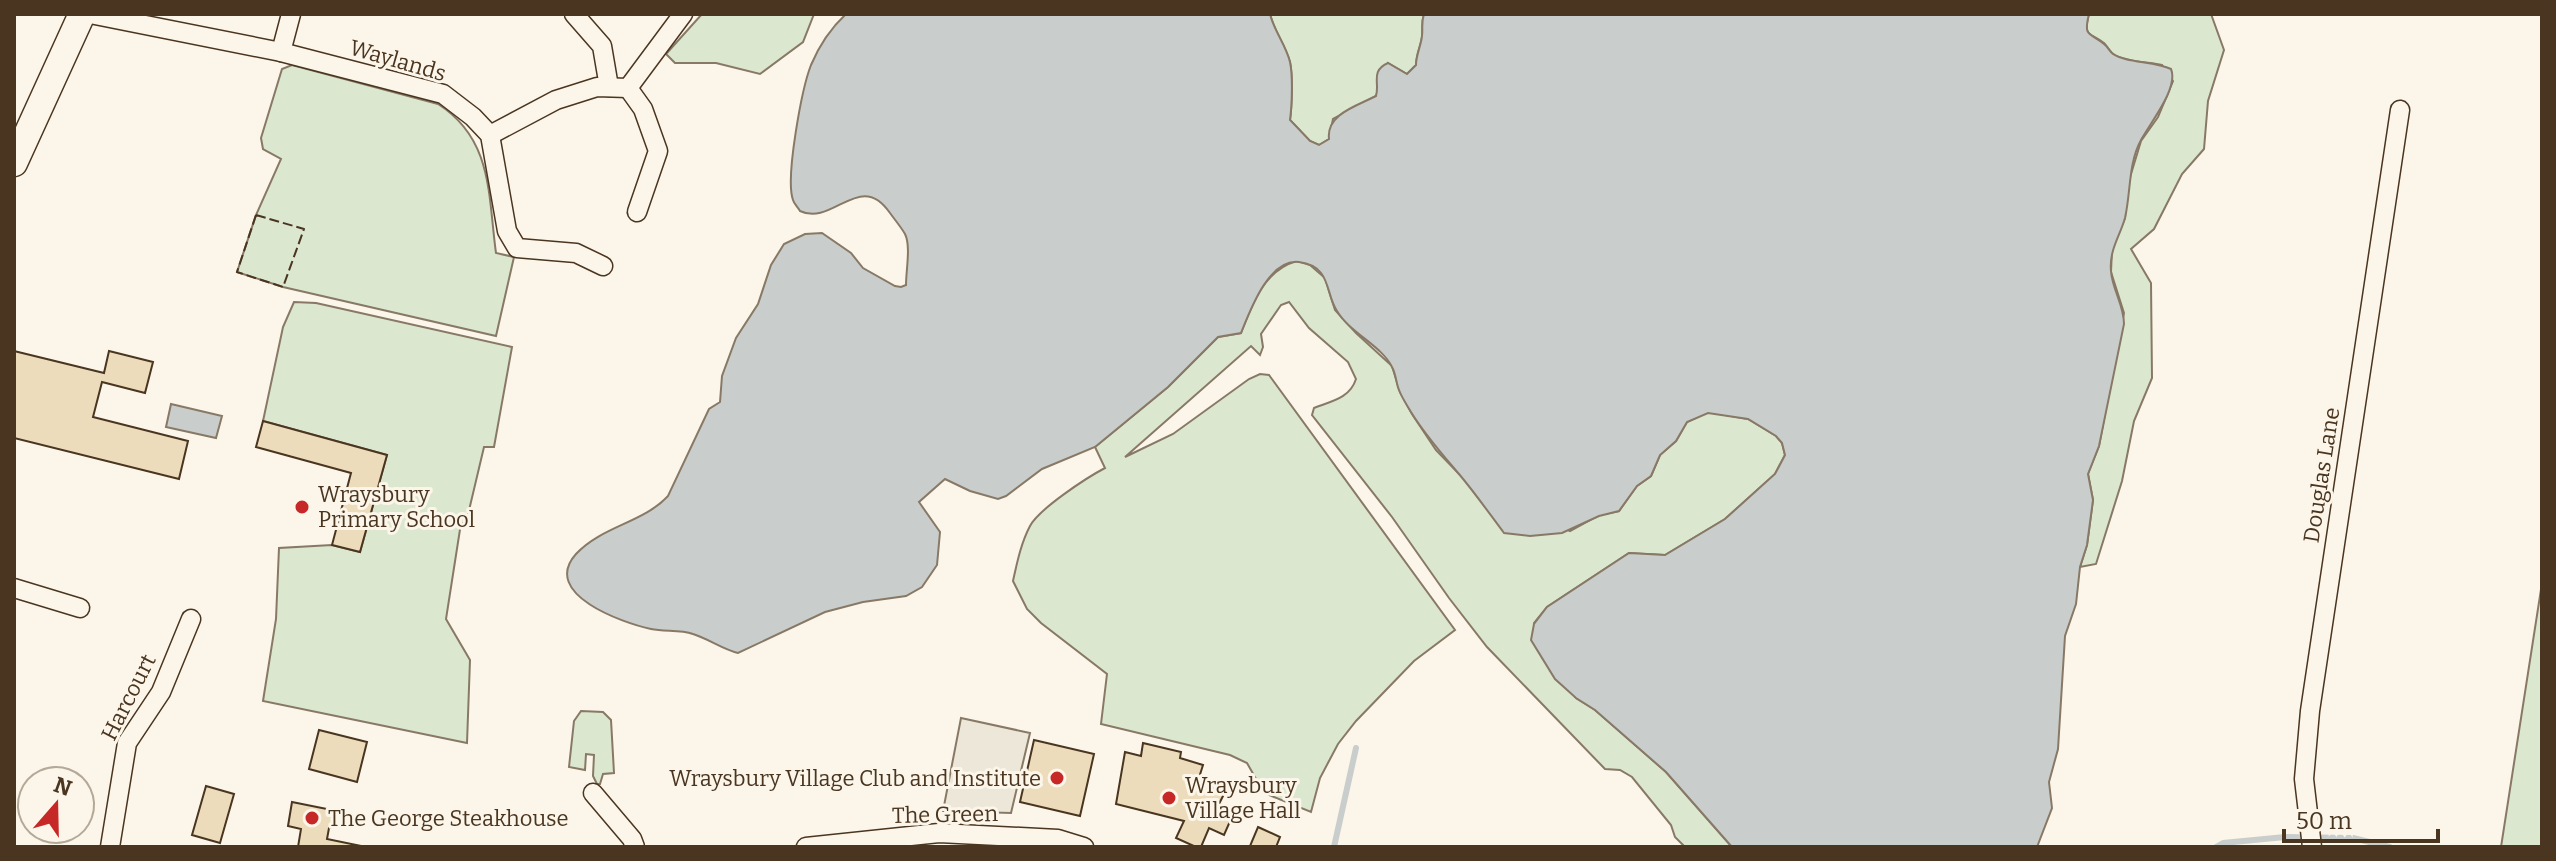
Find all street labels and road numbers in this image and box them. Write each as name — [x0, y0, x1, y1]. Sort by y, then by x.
street label: Waylands — [347, 34, 449, 87]
street label: Douglas Lane — [2297, 405, 2346, 545]
street label: Harcourt — [95, 650, 162, 745]
street label: The Green — [892, 800, 998, 829]

